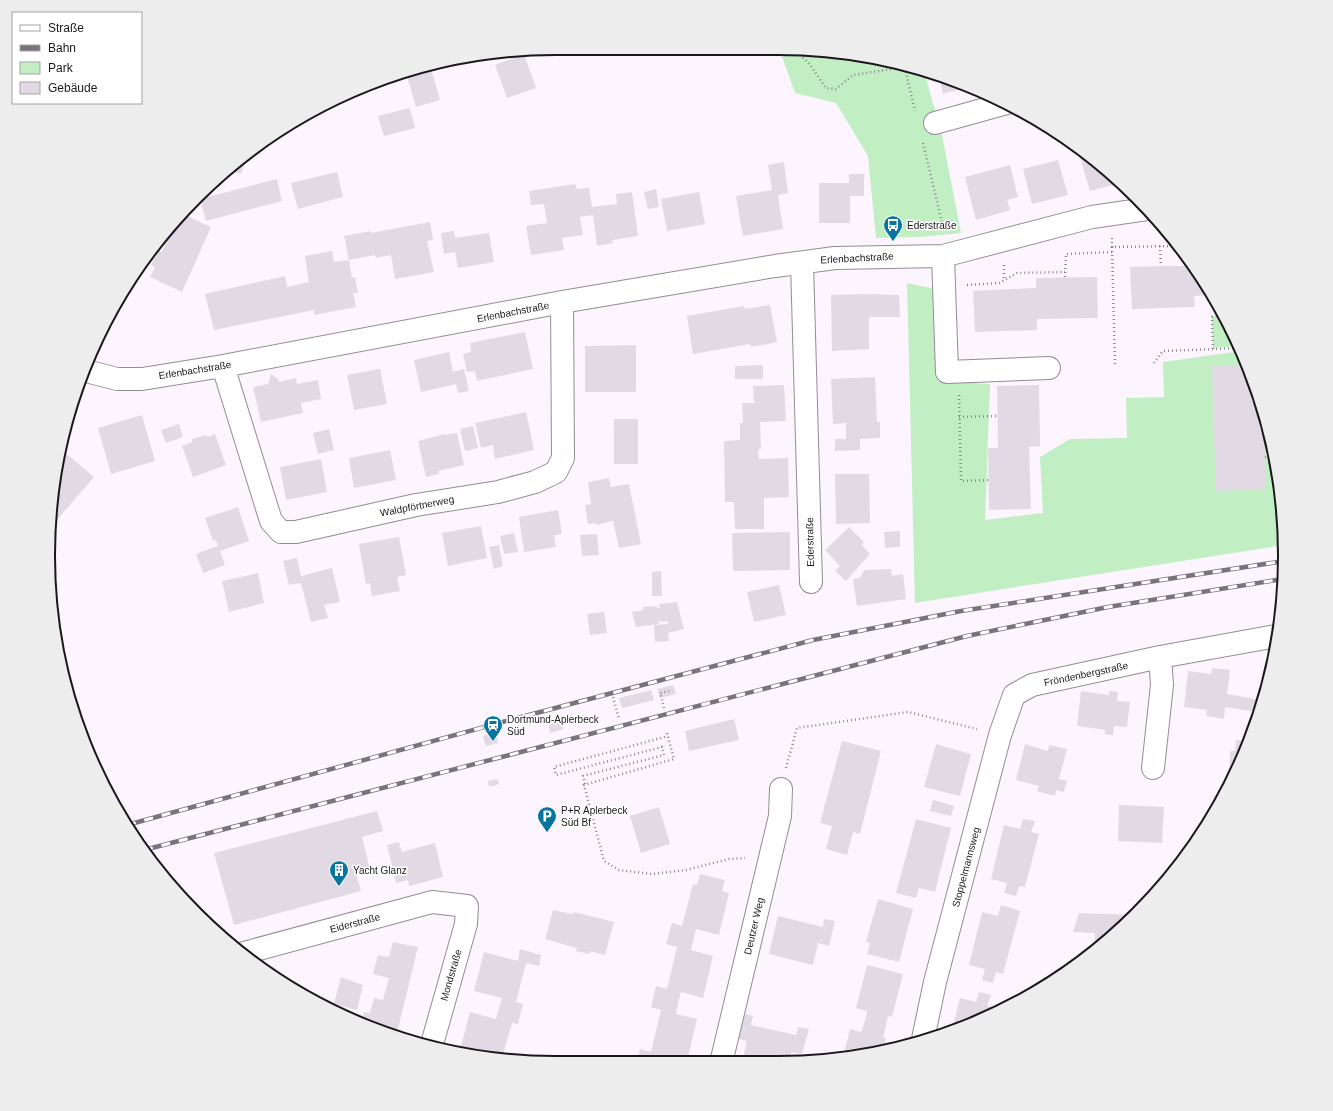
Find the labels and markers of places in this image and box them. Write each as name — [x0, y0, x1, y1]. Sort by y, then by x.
bus stop icon: Ederstraße — [882, 214, 904, 242]
place label: Ederstraße — [907, 220, 957, 231]
station icon: Dortmund-Aplerbeck Süd — [482, 714, 504, 742]
place label: Dortmund-Aplerbeck Süd — [507, 714, 600, 737]
parking icon: P+R Aplerbeck Süd Bf — [536, 805, 558, 833]
place label: P+R Aplerbeck Süd Bf — [561, 805, 628, 828]
building icon: Yacht Glanz — [328, 859, 350, 887]
place label: Yacht Glanz — [353, 865, 407, 876]

